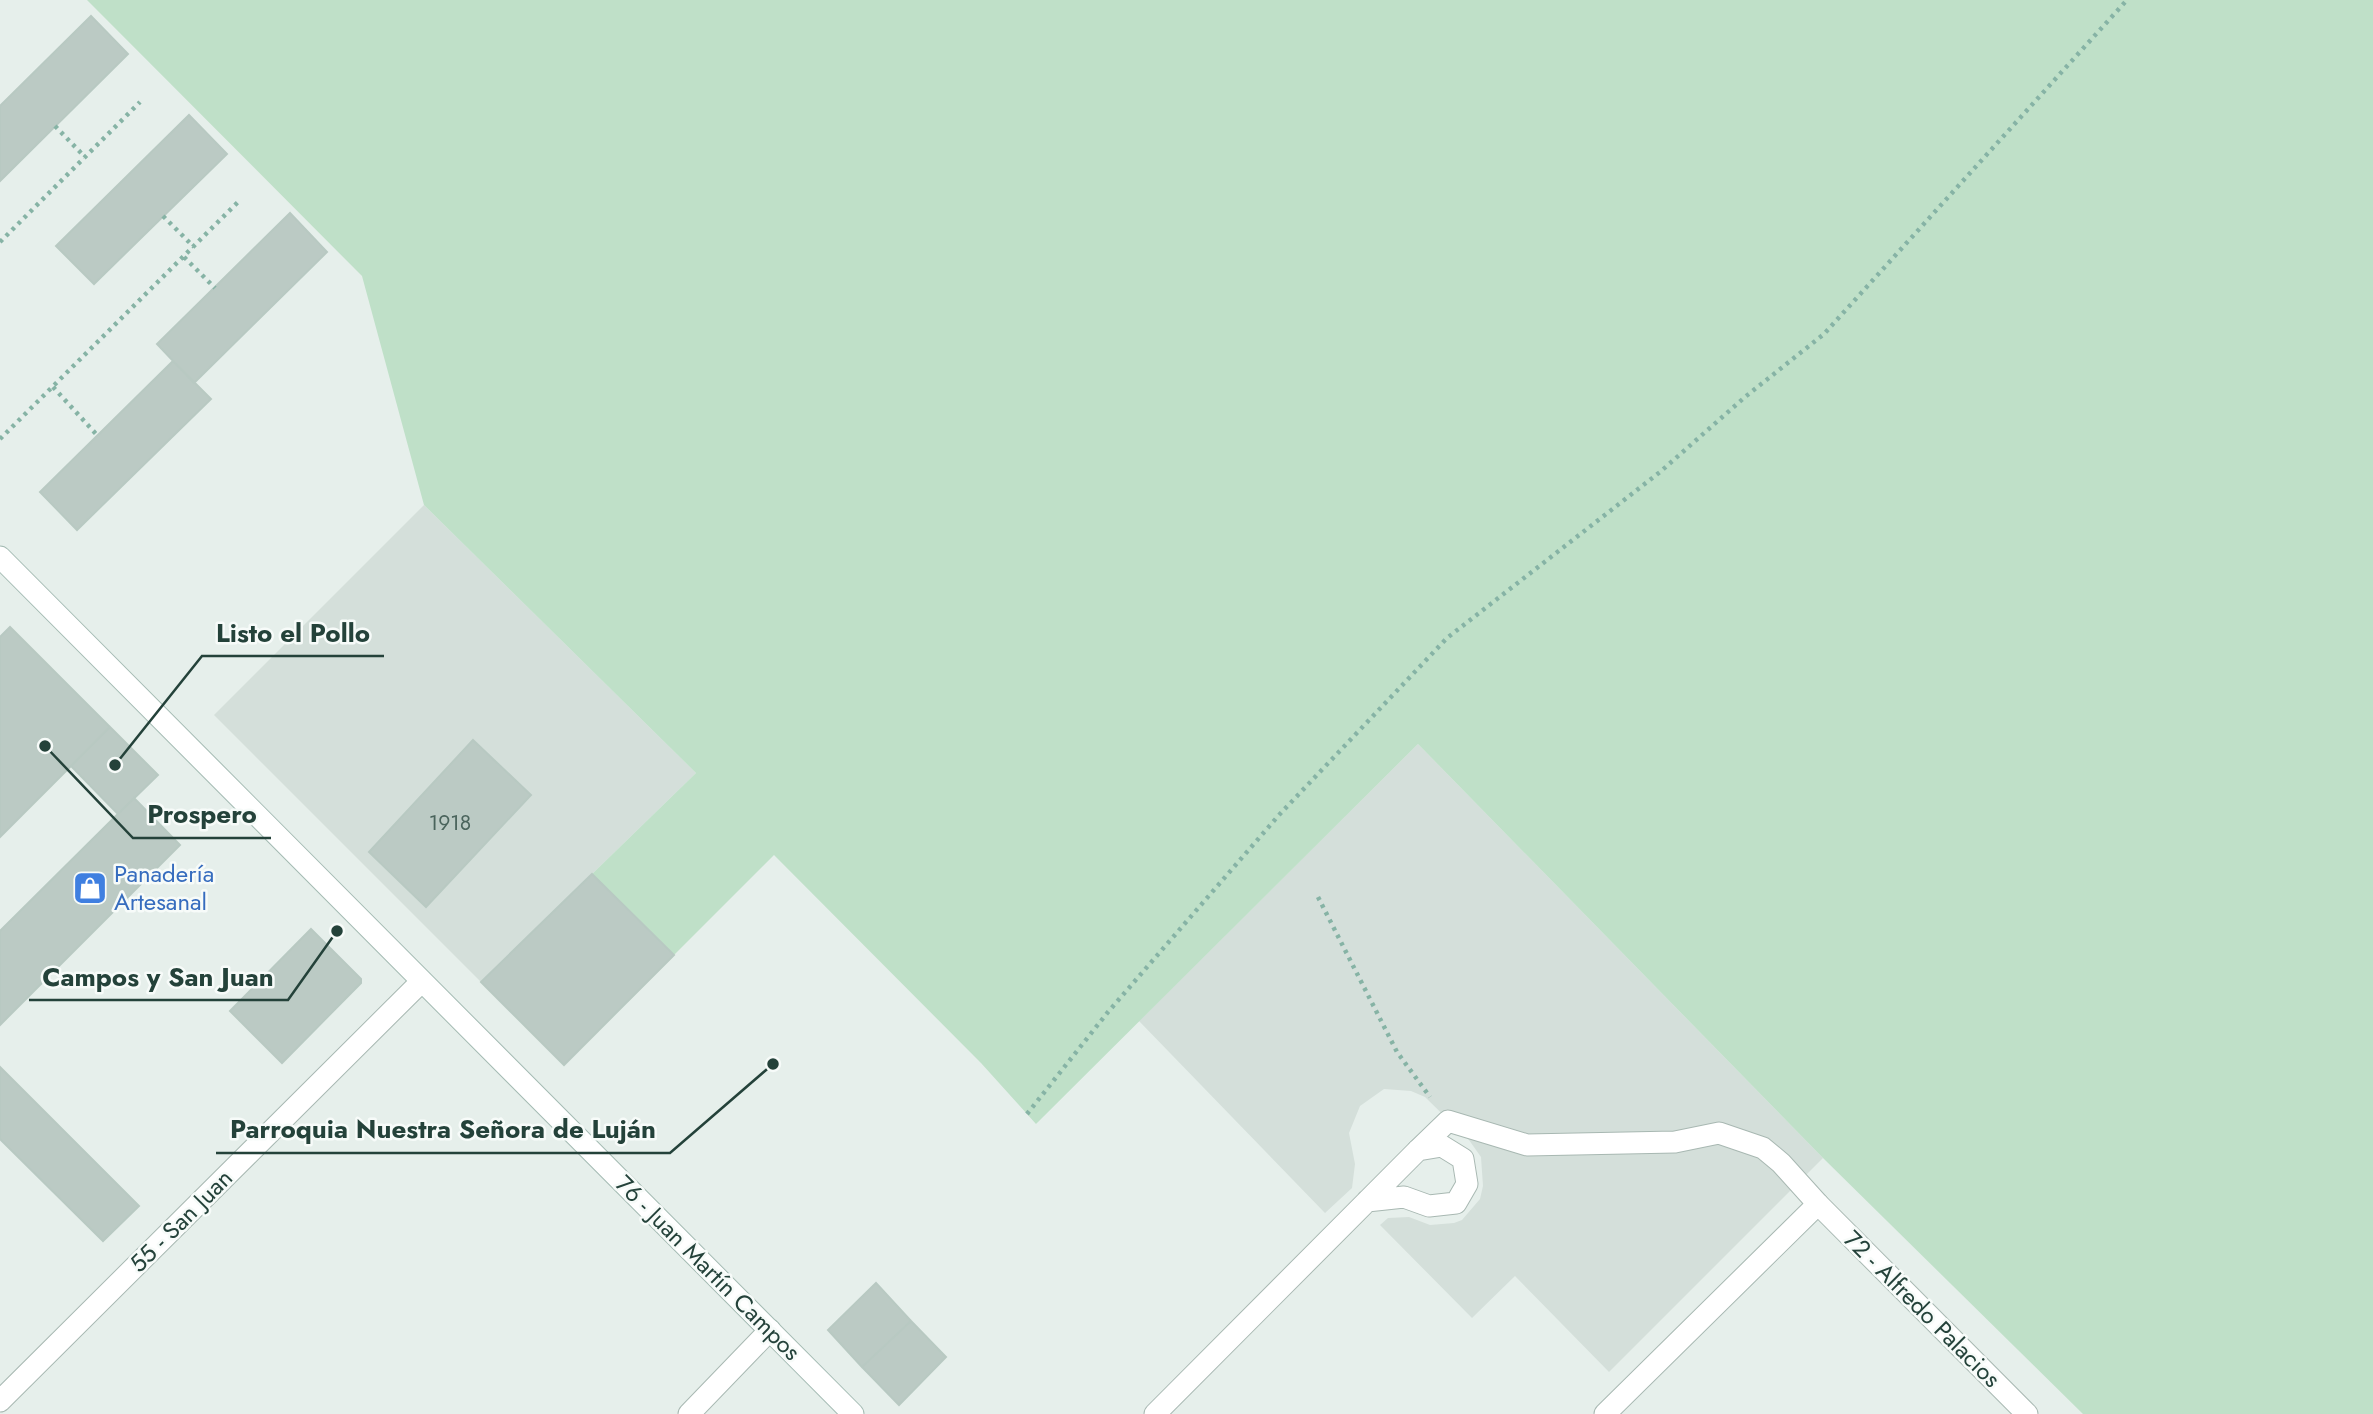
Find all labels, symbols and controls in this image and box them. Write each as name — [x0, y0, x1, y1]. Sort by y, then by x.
callout: Listo el Pollo — [202, 609, 384, 656]
text: Listo el Pollo — [216, 614, 370, 652]
callout: Prospero — [133, 791, 271, 838]
text: Prospero — [147, 795, 257, 833]
house number: 1918 — [429, 808, 471, 838]
place label: Panadería Artesanal — [114, 856, 214, 919]
shop icon: Panadería Artesanal — [71, 869, 109, 907]
callout: Campos y San Juan — [29, 953, 288, 1000]
text: Campos y San Juan — [42, 958, 274, 996]
callout: Parroquia Nuestra Señora de Luján — [216, 1106, 670, 1153]
text: Parroquia Nuestra Señora de Luján — [230, 1110, 656, 1148]
street label: 55 - San Juan — [121, 1161, 240, 1280]
street label: 76 - Juan Martín Campos — [608, 1167, 809, 1368]
street label: 72 - Alfredo Palacios — [1836, 1222, 2009, 1395]

